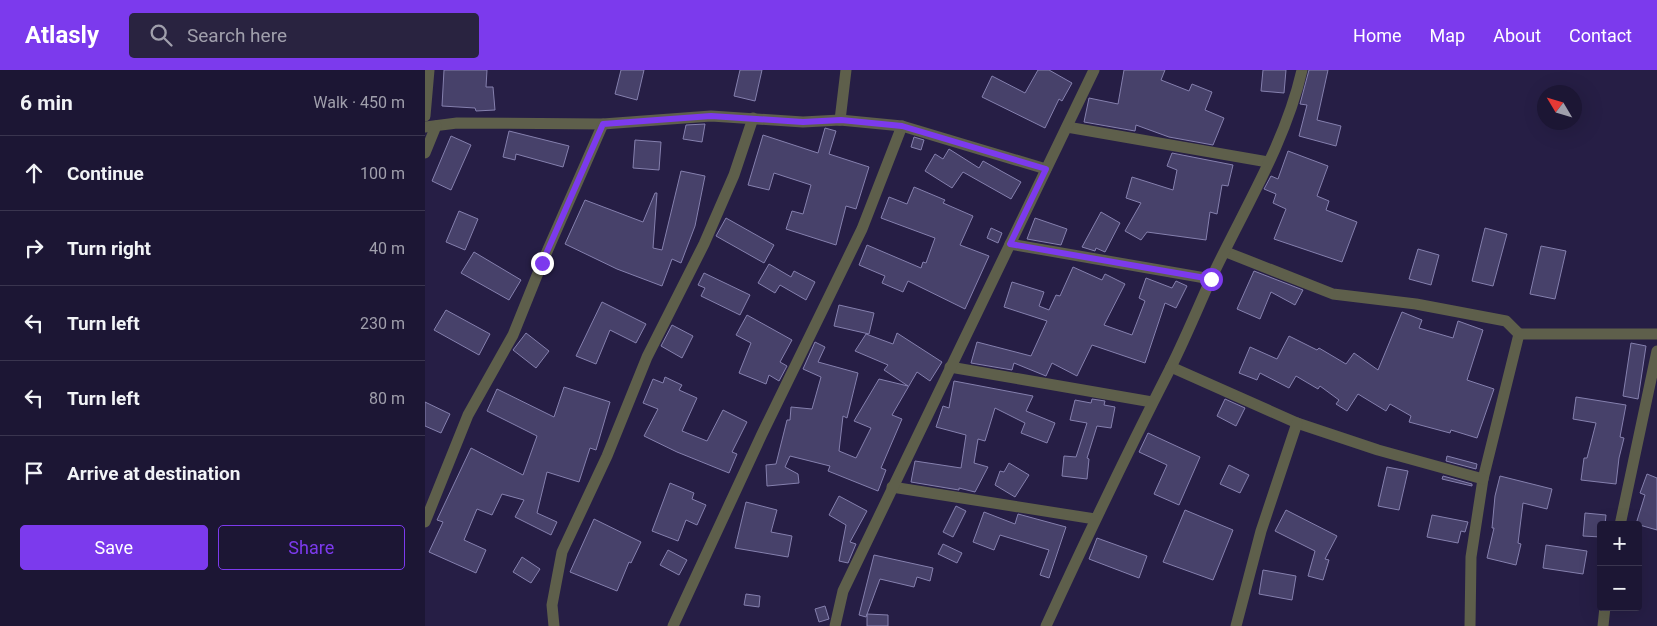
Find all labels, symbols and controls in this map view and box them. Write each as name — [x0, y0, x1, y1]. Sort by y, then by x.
search box — [129, 13, 479, 58]
text: Atlasly — [25, 21, 99, 49]
icon: search — [147, 21, 175, 49]
text: Search here — [187, 24, 287, 47]
text: Home — [1353, 25, 1402, 46]
text: Map — [1430, 25, 1465, 46]
text: About — [1493, 25, 1541, 46]
text: Contact — [1569, 25, 1632, 46]
north arrow — [1537, 85, 1582, 130]
text: 6 min — [20, 91, 73, 115]
text: Walk · 450 m — [313, 93, 405, 112]
icon: ahead — [20, 159, 48, 187]
text: Continue — [67, 162, 144, 185]
text: 100 m — [360, 164, 405, 183]
icon: right — [20, 234, 48, 262]
text: Turn right — [67, 237, 151, 260]
text: 40 m — [369, 239, 405, 258]
route end — [531, 252, 554, 275]
route start — [1200, 268, 1223, 291]
icon: left — [20, 309, 48, 337]
text: Turn left — [67, 312, 140, 335]
text: 230 m — [360, 314, 405, 333]
icon: left — [20, 384, 48, 412]
text: Turn left — [67, 387, 140, 410]
text: 80 m — [369, 389, 405, 408]
icon: arrive — [20, 459, 48, 487]
text: Arrive at destination — [67, 462, 240, 485]
map controls — [1597, 521, 1642, 611]
button: + — [1597, 521, 1642, 566]
button: Save — [20, 525, 208, 570]
button: Share — [218, 525, 405, 570]
button: − — [1597, 566, 1642, 611]

